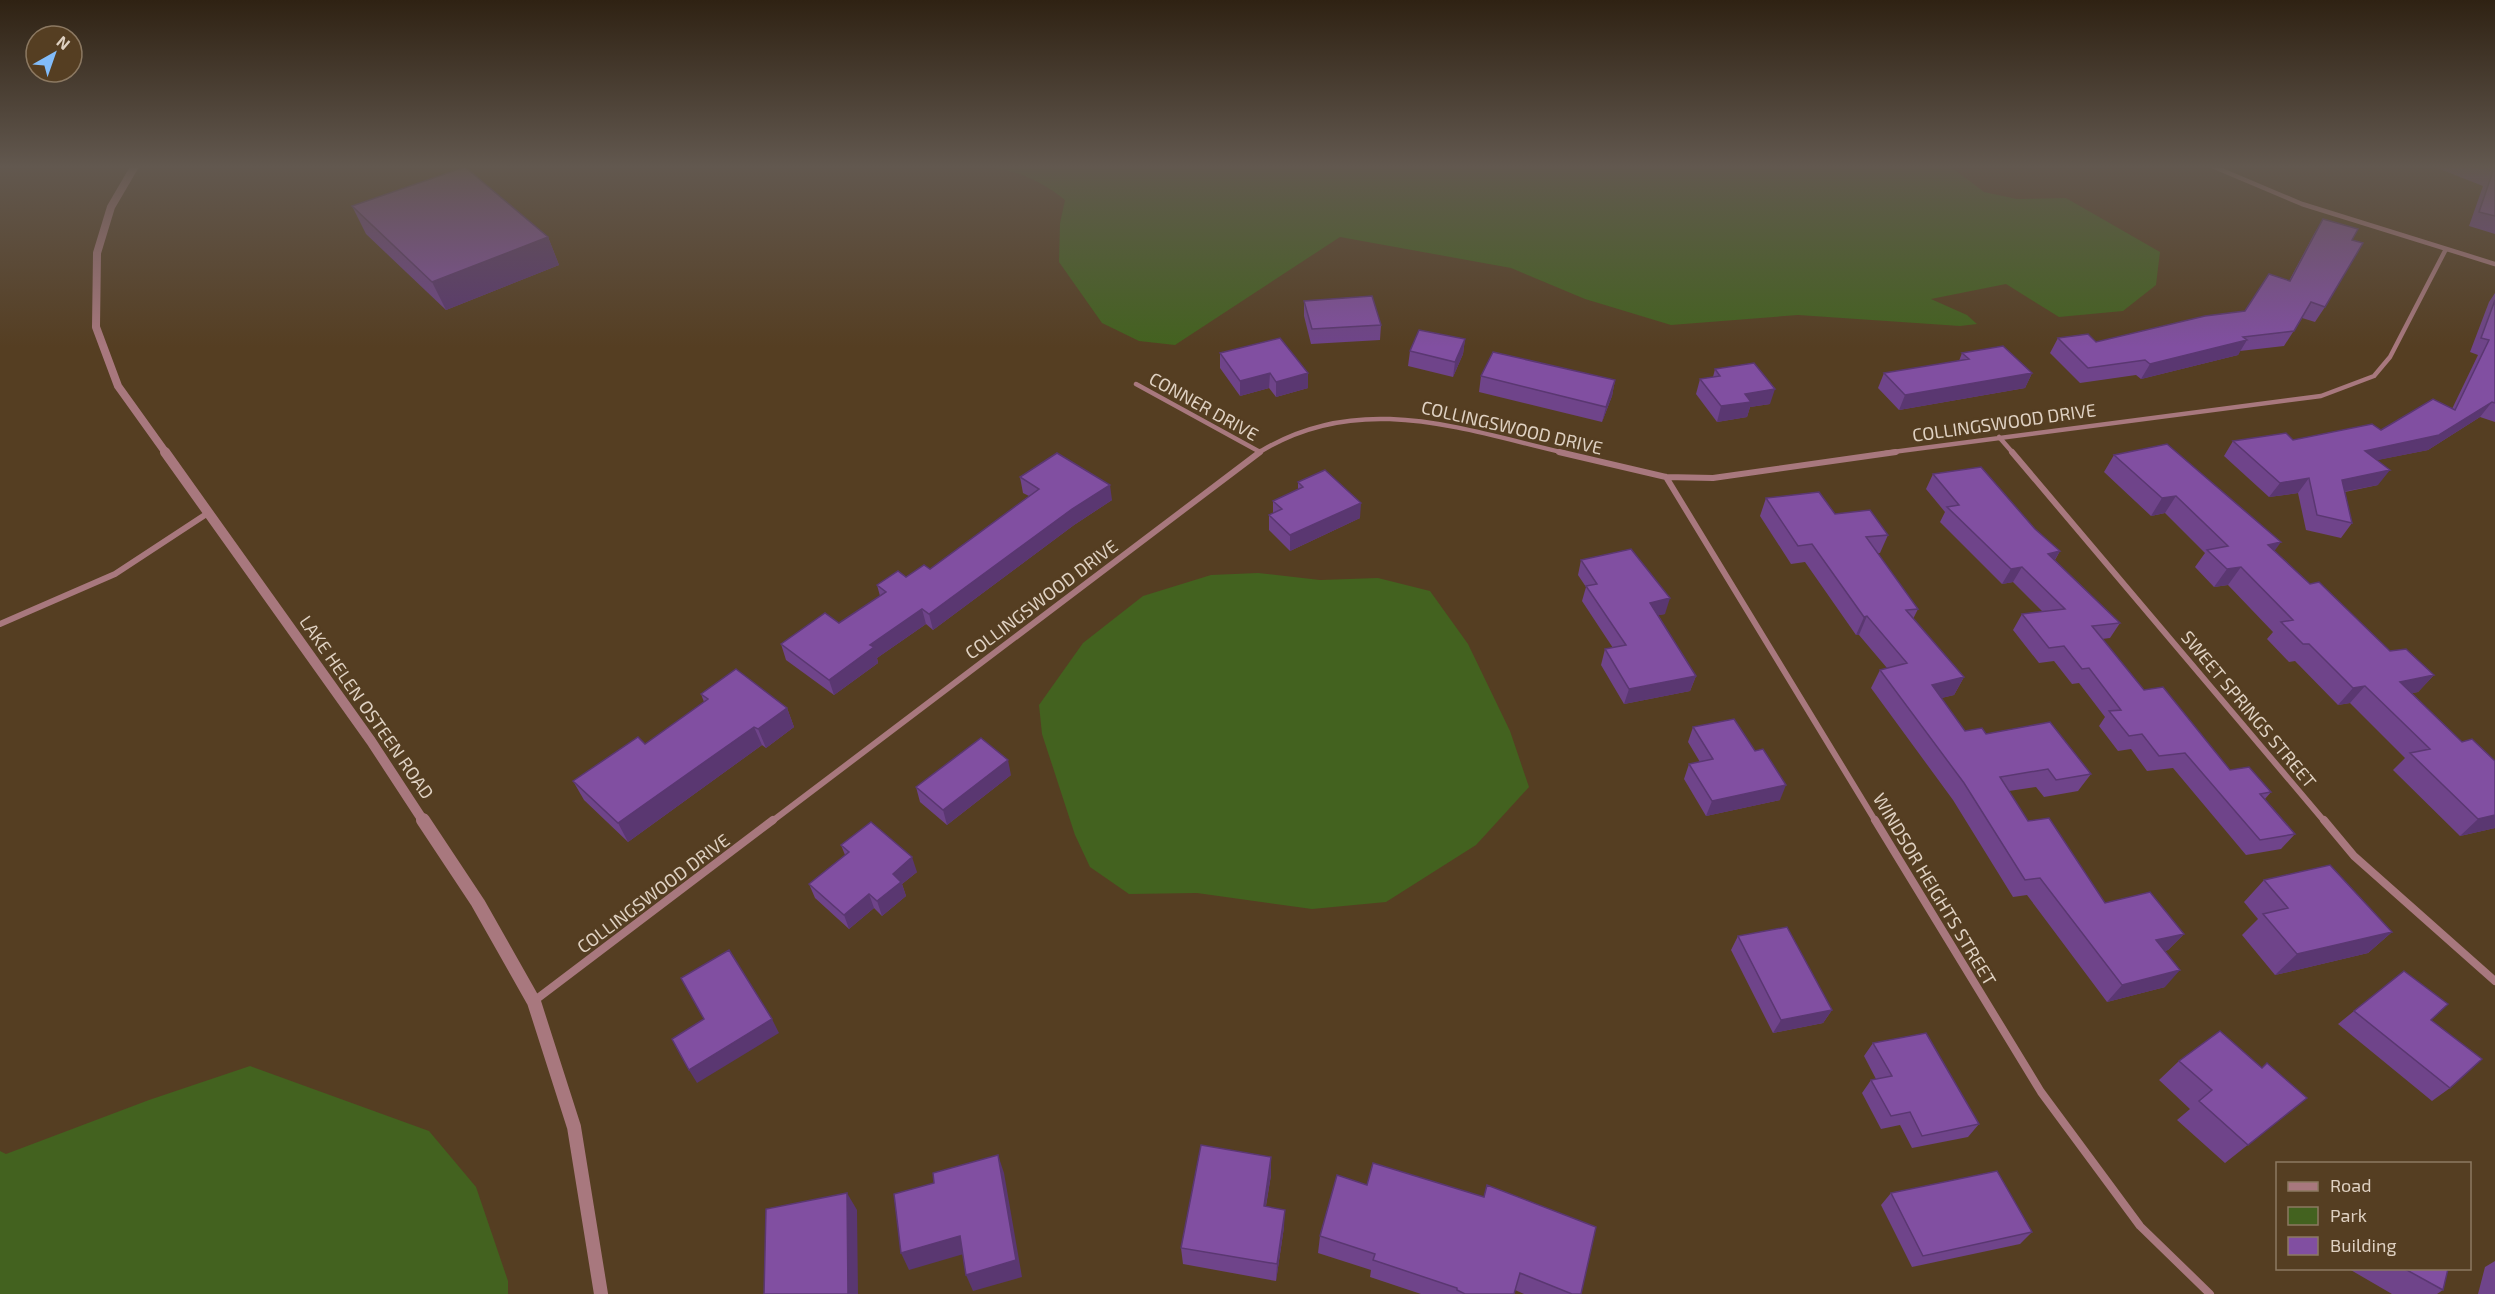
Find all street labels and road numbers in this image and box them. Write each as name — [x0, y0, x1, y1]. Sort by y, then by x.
street label: CONNER DRIVE — [1146, 367, 1262, 445]
street label: COLLINGSWOOD DRIVE — [1419, 395, 1605, 459]
street label: COLLINGSWOOD DRIVE — [1911, 398, 2097, 446]
street label: COLLINGSWOOD DRIVE — [960, 534, 1122, 664]
street label: LAKE HELEN OSTEEN ROAD — [295, 611, 439, 803]
street label: SWEET SPRINGS STREET — [2177, 626, 2322, 792]
street label: WINDSOR HEIGHTS STREET — [1869, 789, 2002, 990]
street label: COLLINGSWOOD DRIVE — [572, 828, 734, 958]

